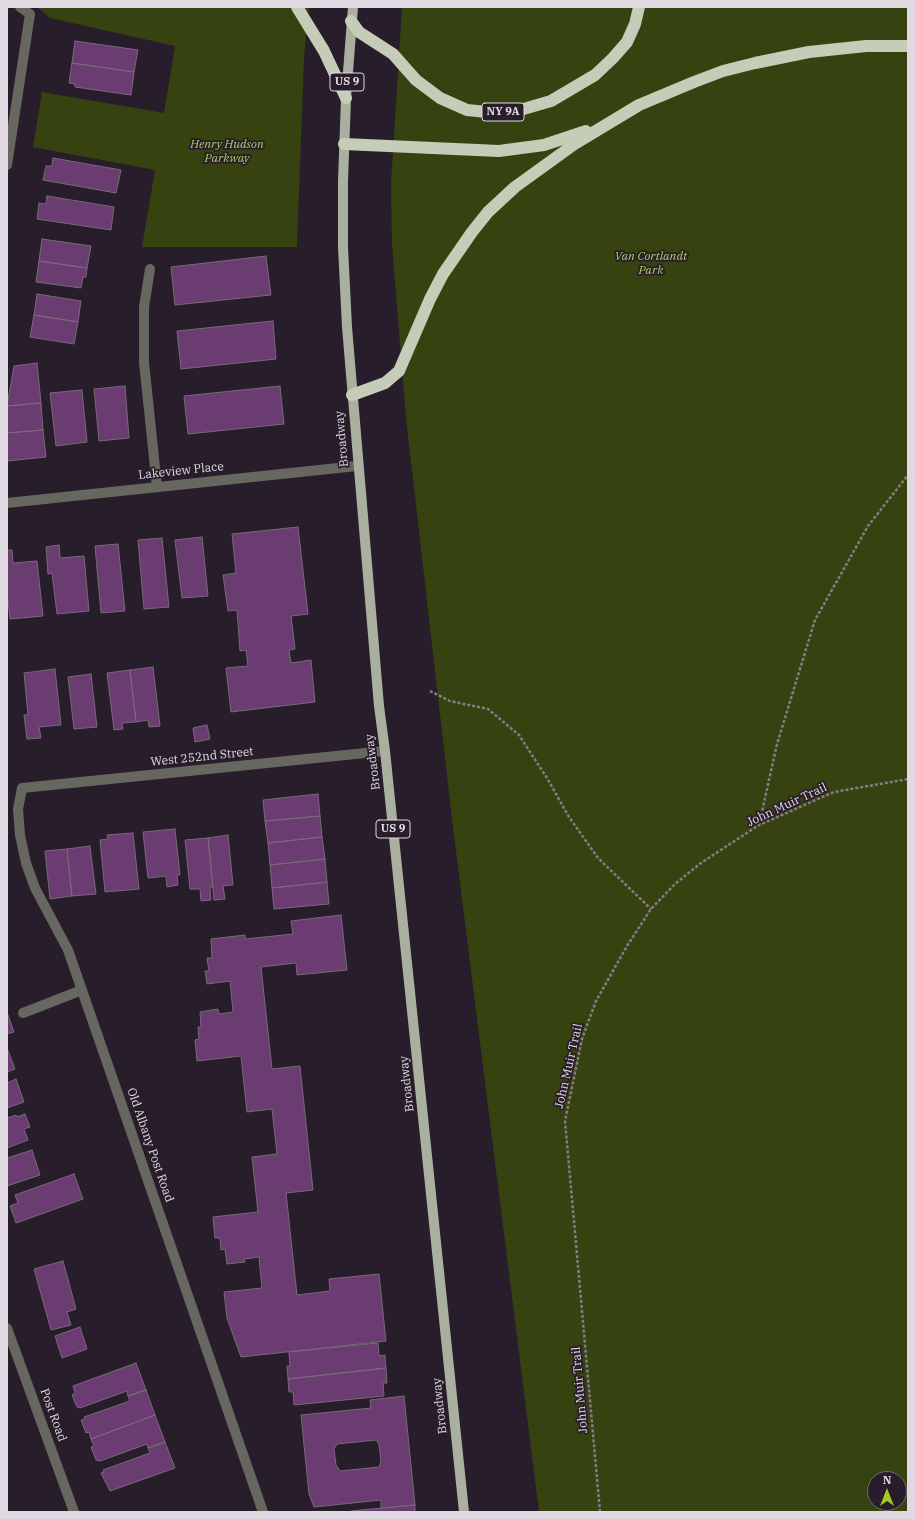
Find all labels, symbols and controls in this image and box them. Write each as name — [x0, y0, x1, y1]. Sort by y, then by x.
road number: US 9 — [330, 73, 364, 91]
road number: NY 9A — [482, 103, 524, 121]
park label: Henry Hudson Parkway — [190, 138, 264, 166]
park label: Van Cortlandt Park — [615, 250, 687, 278]
street label: Broadway — [332, 410, 352, 468]
street label: Lakeview Place — [138, 459, 224, 483]
street label: Broadway — [362, 733, 384, 791]
street label: West 252nd Street — [150, 744, 254, 770]
street label: John Muir Trail — [745, 780, 829, 830]
road number: US 9 — [376, 820, 410, 838]
street label: John Muir Trail — [552, 1022, 586, 1110]
street label: Broadway — [397, 1055, 417, 1113]
street label: Old Albany Post Road — [124, 1086, 176, 1204]
street label: John Muir Trail — [569, 1346, 591, 1434]
street label: Broadway — [430, 1377, 450, 1435]
street label: Post Road — [37, 1386, 69, 1444]
north arrow — [867, 1471, 907, 1511]
text: N — [883, 1473, 891, 1487]

